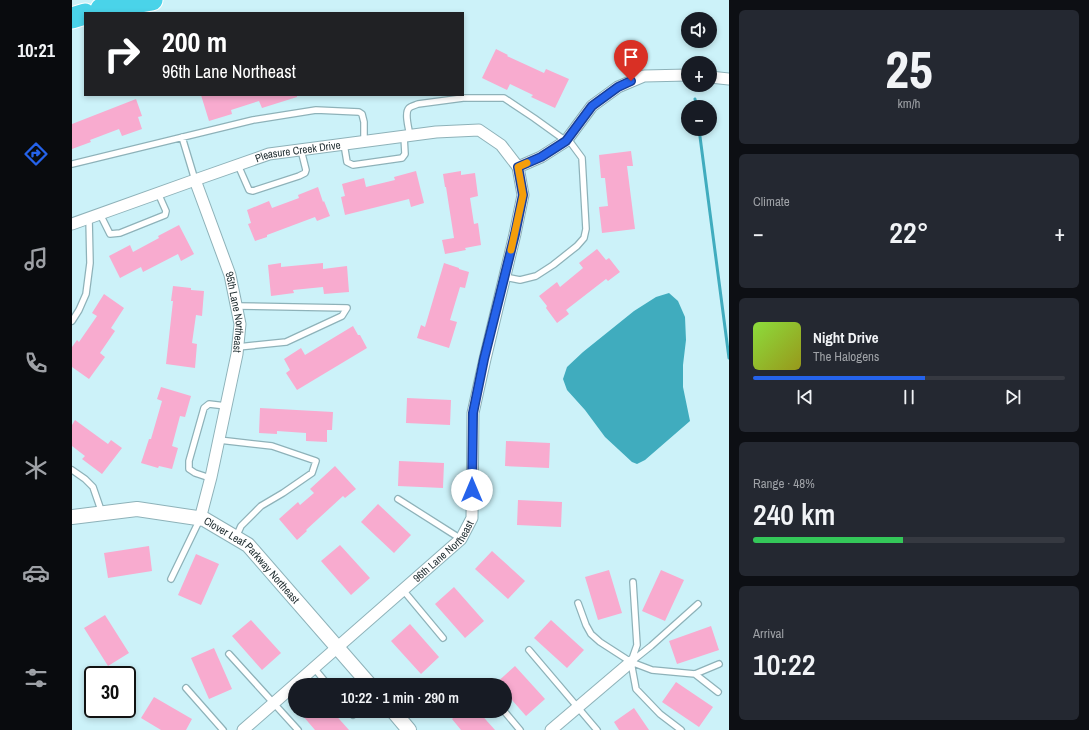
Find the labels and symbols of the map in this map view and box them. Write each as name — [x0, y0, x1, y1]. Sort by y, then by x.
pin — [614, 40, 648, 81]
street label: Pleasure Creek Drive — [253, 138, 341, 165]
street label: 95th Lane Northeast — [222, 270, 247, 354]
position arrow — [451, 469, 493, 511]
street label: Clover Leaf Parkway Northeast — [201, 514, 303, 607]
street label: 96th Lane Northeast — [410, 517, 477, 585]
speed limit sign: 30 — [84, 666, 136, 718]

